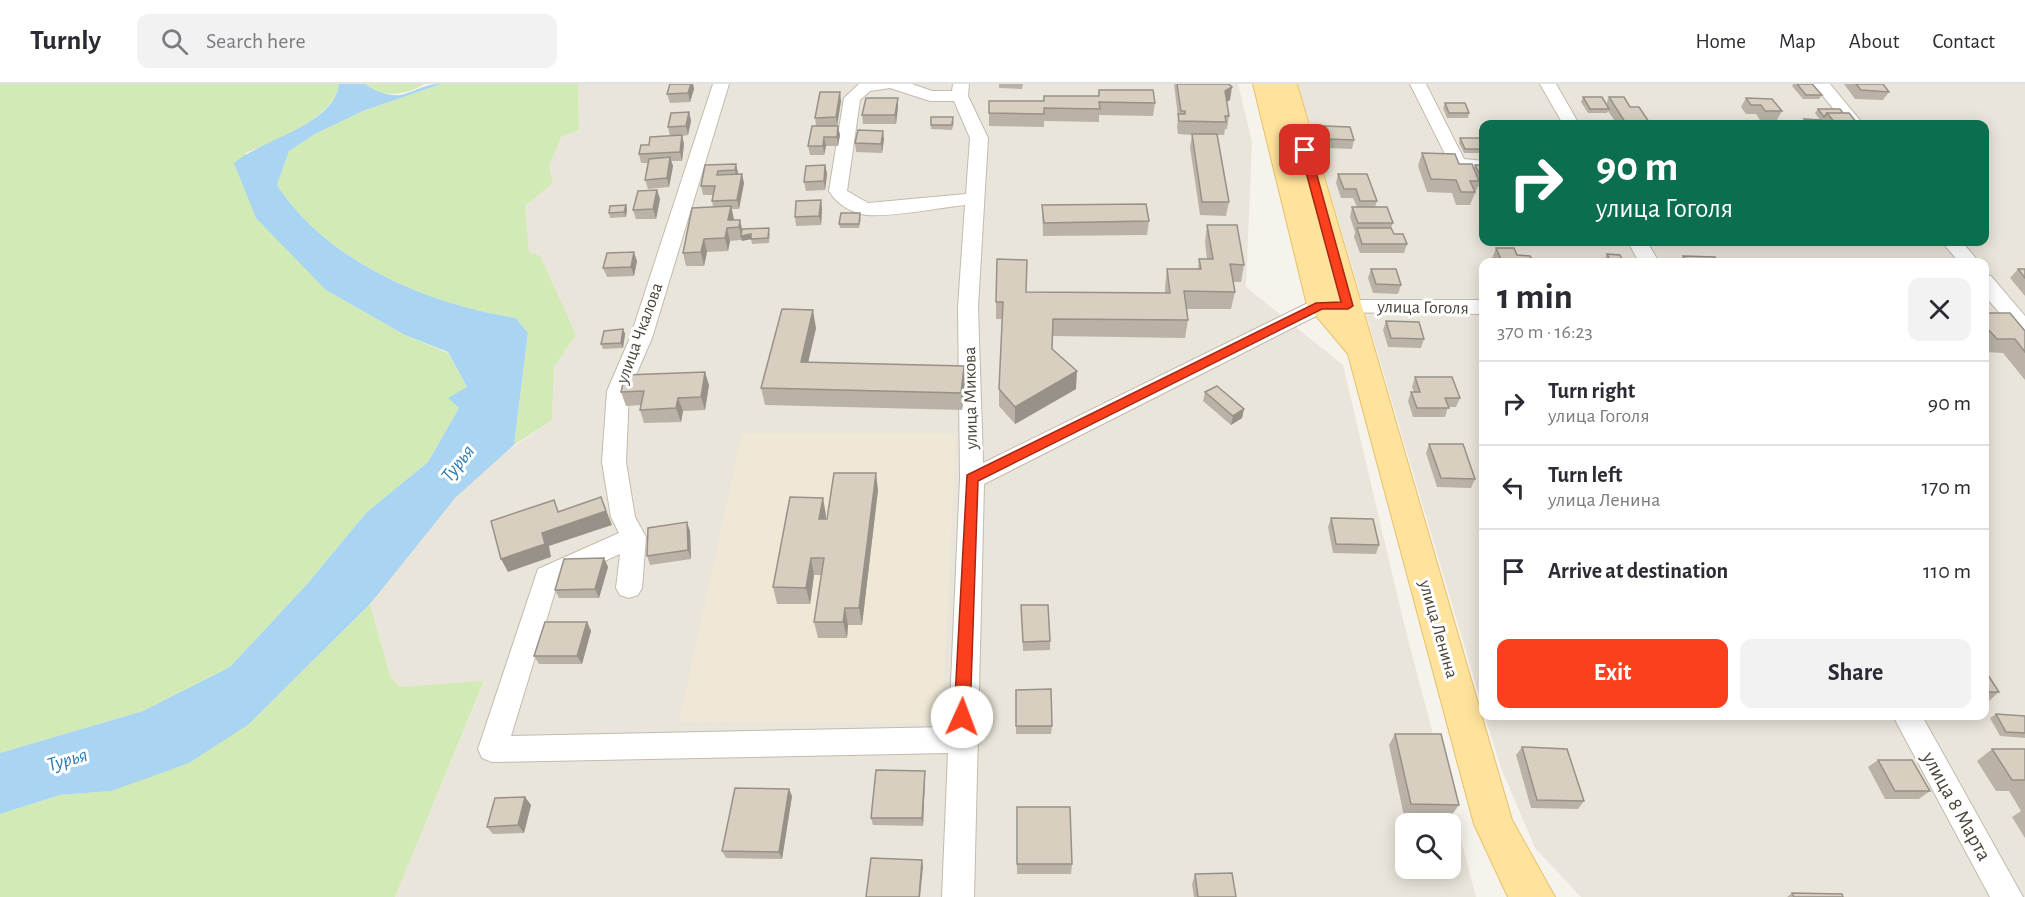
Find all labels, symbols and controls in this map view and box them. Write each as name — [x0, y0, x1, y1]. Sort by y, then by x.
search box — [137, 14, 557, 68]
icon: search — [158, 25, 191, 58]
text: Turnly — [30, 27, 101, 55]
text: Search here — [206, 30, 306, 52]
text: Home — [1695, 31, 1746, 52]
text: Map — [1779, 31, 1816, 52]
text: About — [1849, 31, 1899, 52]
text: Contact — [1932, 31, 1995, 52]
pin — [1279, 124, 1330, 175]
icon: arrive — [1288, 133, 1321, 166]
icon: right — [1497, 144, 1575, 222]
text: 90 m — [1596, 146, 1678, 188]
text: улица Гоголя — [1596, 195, 1733, 222]
button: close — [1908, 278, 1971, 341]
text: 1 min — [1497, 279, 1573, 315]
street label: улица Чкалова — [613, 281, 667, 387]
street label: улица Гоголя — [1376, 298, 1469, 318]
text: 370 m · 16:23 — [1497, 322, 1593, 342]
street label: улица Микова — [961, 346, 981, 451]
text: Turn right — [1548, 380, 1635, 402]
icon: right — [1497, 387, 1530, 420]
text: 90 m — [1928, 392, 1971, 414]
text: улица Гоголя — [1548, 406, 1650, 426]
water label: Турья — [437, 441, 478, 486]
text: Turn left — [1548, 464, 1622, 486]
icon: left — [1497, 471, 1530, 504]
text: 170 m — [1921, 476, 1971, 498]
text: улица Ленина — [1548, 490, 1660, 510]
icon: arrive — [1497, 555, 1530, 588]
text: Arrive at destination — [1548, 560, 1728, 582]
text: 110 m — [1923, 560, 1971, 582]
street label: улица Ленина — [1415, 577, 1461, 680]
button: Exit — [1497, 639, 1728, 708]
button: Share — [1740, 639, 1971, 708]
position arrow — [930, 685, 994, 749]
water label: Турья — [45, 745, 90, 775]
street label: улица 8 Марта — [1918, 747, 1995, 865]
map controls — [1395, 813, 1461, 879]
button: search — [1395, 813, 1461, 879]

